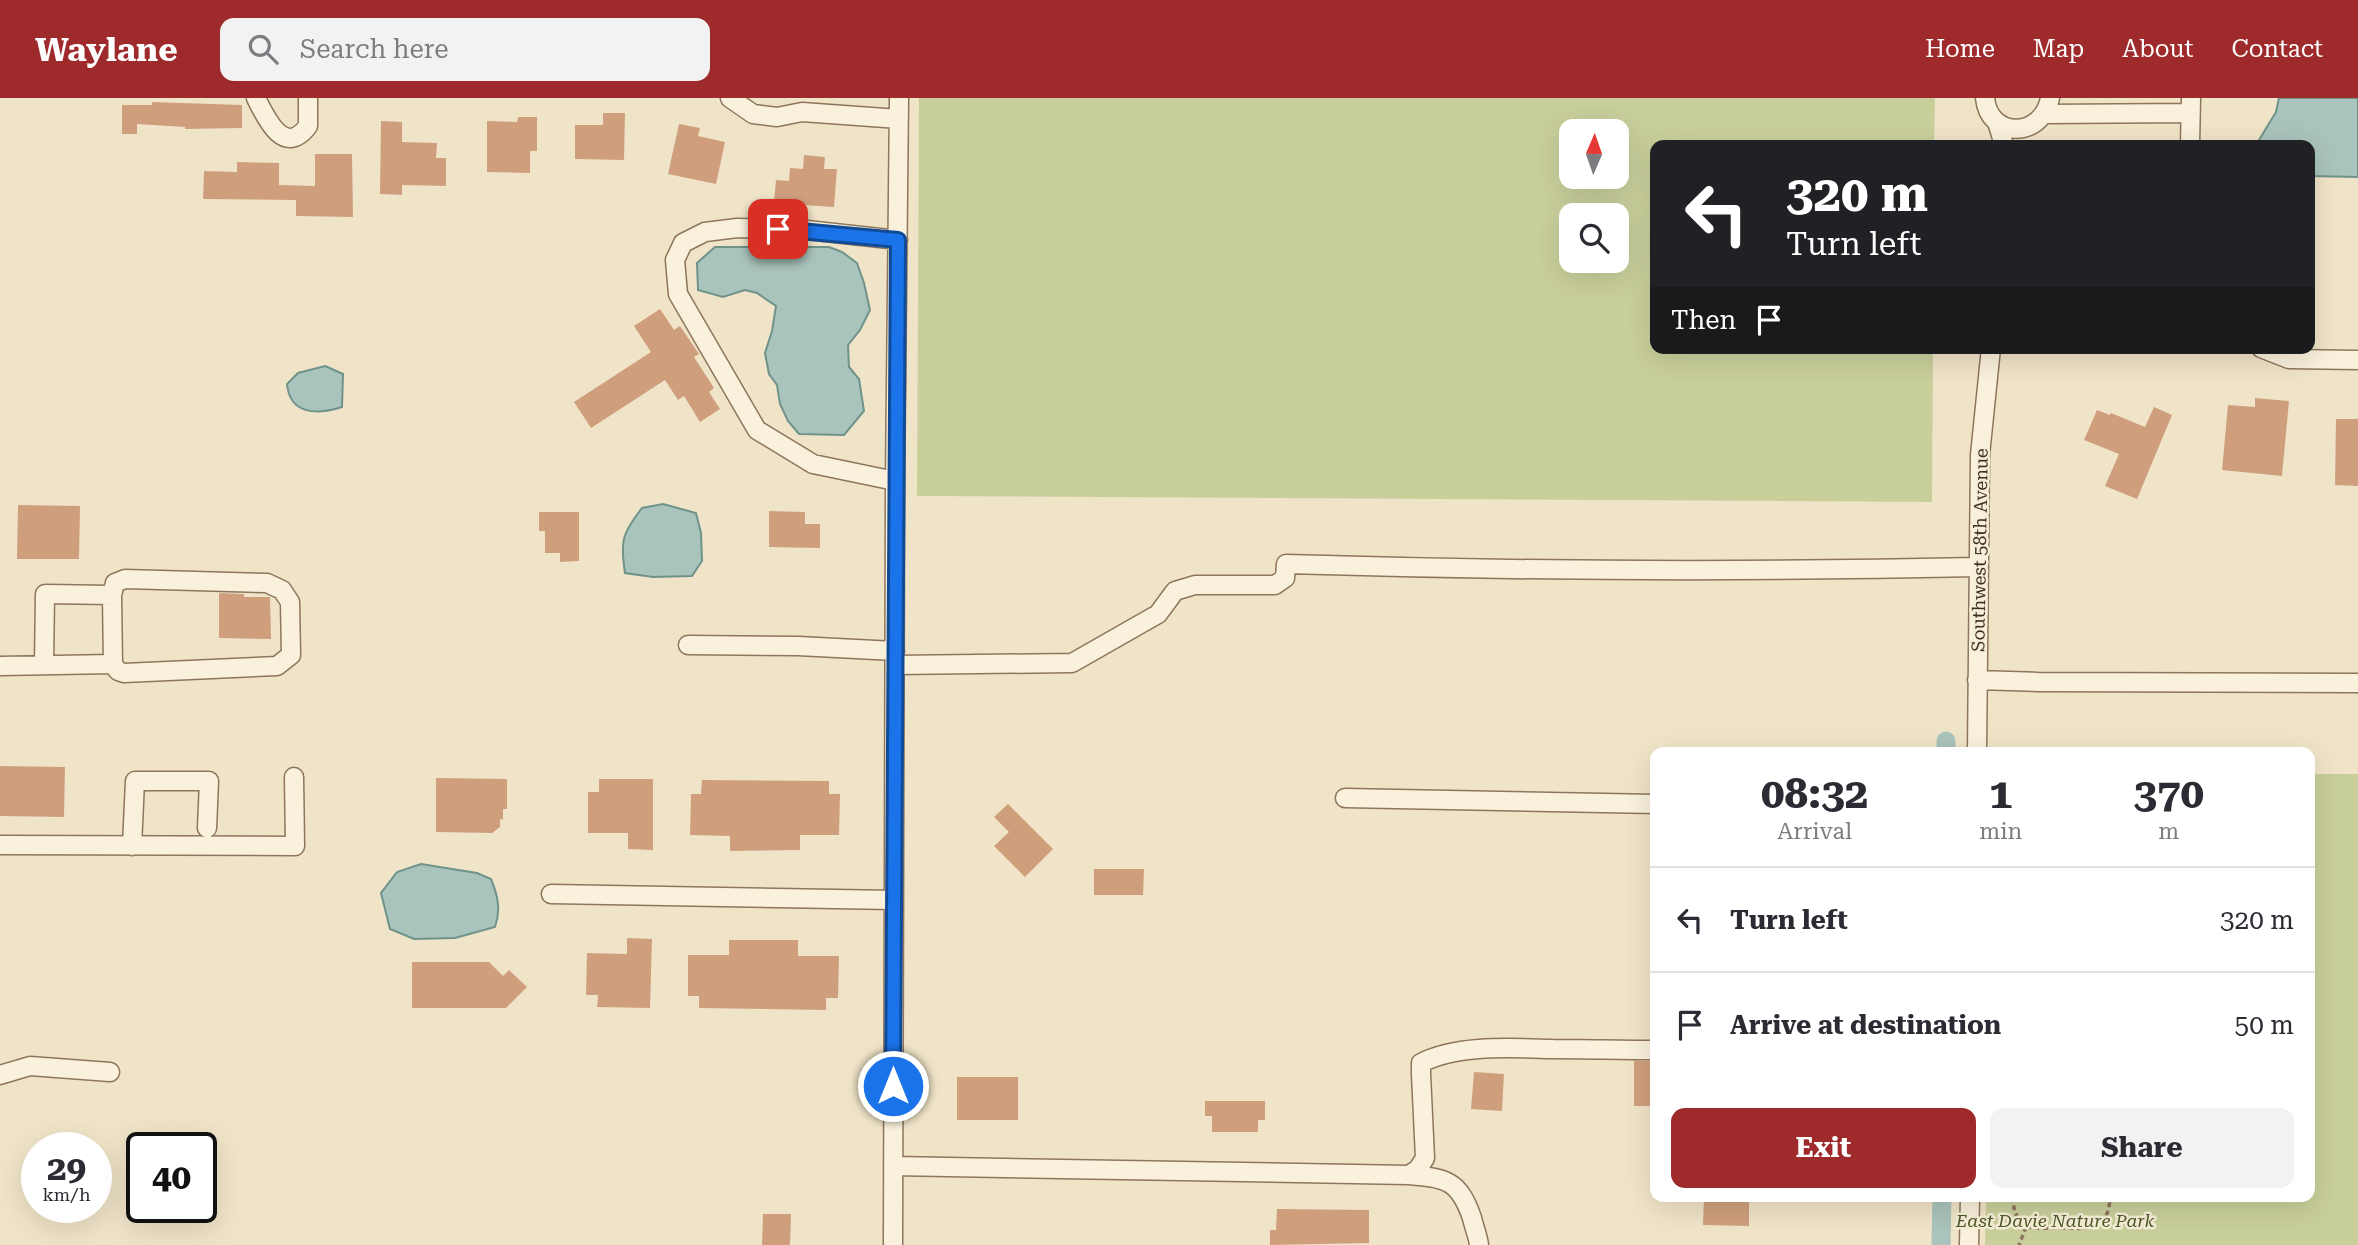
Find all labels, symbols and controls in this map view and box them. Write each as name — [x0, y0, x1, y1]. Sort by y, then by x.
search box — [220, 18, 710, 81]
text: Waylane — [35, 30, 178, 69]
icon: search — [244, 30, 282, 68]
text: Search here — [300, 34, 449, 64]
text: Home — [1925, 35, 1995, 63]
text: Map — [2033, 35, 2084, 63]
text: About — [2122, 35, 2193, 63]
text: Contact — [2231, 35, 2323, 63]
north arrow — [1559, 119, 1629, 189]
map controls — [1559, 119, 1629, 273]
text: 320 m — [1786, 166, 1928, 223]
icon: left — [1671, 168, 1762, 259]
pin — [748, 199, 808, 259]
button: search — [1559, 203, 1629, 273]
icon: arrive — [759, 210, 797, 248]
text: Turn left — [1786, 225, 1921, 263]
icon: arrive — [1750, 301, 1788, 339]
text: Then — [1671, 305, 1736, 335]
street label: Southwest 58th Avenue — [1967, 448, 1992, 652]
text: 08:32 — [1761, 769, 1868, 818]
text: 1 — [1989, 769, 2013, 818]
text: 370 — [2133, 769, 2204, 818]
text: Arrival — [1777, 818, 1852, 845]
text: min — [1979, 818, 2022, 845]
text: m — [2158, 818, 2179, 845]
icon: left — [1671, 901, 1709, 939]
text: Turn left — [1730, 905, 1848, 935]
text: 320 m — [2220, 905, 2294, 935]
icon: arrive — [1671, 1006, 1709, 1044]
text: Arrive at destination — [1730, 1010, 2001, 1040]
text: 50 m — [2235, 1010, 2294, 1040]
position arrow — [856, 1049, 930, 1123]
button: Exit — [1671, 1108, 1976, 1188]
button: Share — [1990, 1108, 2294, 1188]
speed limit sign: 40 — [126, 1132, 217, 1223]
text: 29 — [47, 1148, 86, 1189]
text: km/h — [42, 1184, 91, 1205]
park label: East Davie Nature Park — [1955, 1210, 2154, 1231]

